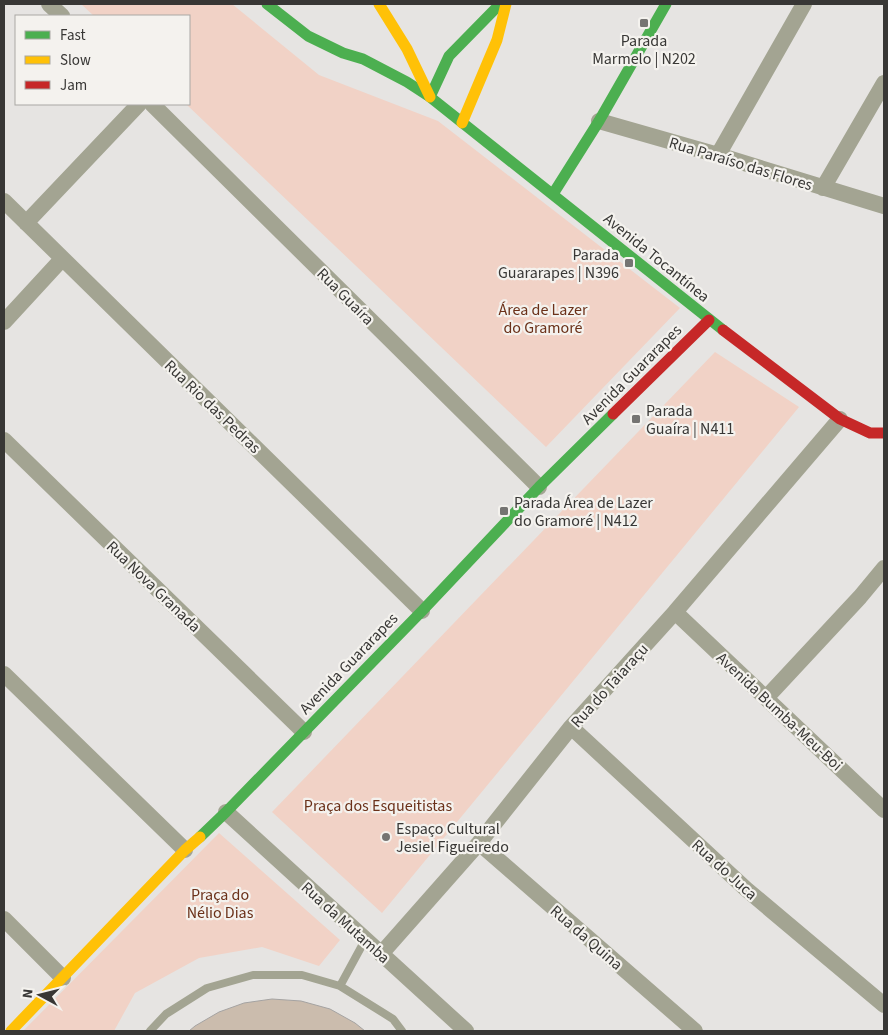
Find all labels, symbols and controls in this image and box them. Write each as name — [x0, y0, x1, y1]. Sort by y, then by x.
legend — [15, 15, 190, 105]
marker: Parada Marmelo | N202 — [638, 17, 650, 29]
text: Fast — [60, 25, 86, 46]
place label: Parada Marmelo | N202 — [592, 30, 696, 70]
text: Slow — [60, 50, 91, 71]
text: Jam — [60, 75, 87, 96]
street label: Rua Paraíso das Flores — [666, 132, 815, 196]
street label: Avenida Tocantínea — [599, 208, 714, 307]
place label: Parada Guararapes | N396 — [498, 244, 619, 284]
marker: Parada Guararapes | N396 — [623, 257, 635, 269]
street label: Rua Guaíra — [312, 263, 379, 330]
park label: Área de Lazer do Gramoré — [498, 299, 588, 339]
street label: Avenida Guararapes — [577, 320, 687, 430]
street label: Rua Rio das Pedras — [159, 355, 266, 459]
place label: Parada Guaíra | N411 — [646, 400, 734, 440]
marker: Parada Guaíra | N411 — [630, 413, 642, 425]
place label: Parada Área de Lazer do Gramoré | N412 — [514, 492, 653, 532]
marker: Parada Área de Lazer do Gramoré | N412 — [498, 505, 510, 517]
street label: Rua Nova Granada — [101, 536, 205, 637]
street label: Avenida Guararapes — [294, 608, 403, 719]
street label: Rua do Taiaraçu — [566, 639, 654, 733]
street label: Avenida Bumba-Meu-Boi — [711, 647, 847, 776]
park label: Praça dos Esqueitistas — [304, 795, 452, 817]
place label: Espaço Cultural Jesiel Figueiredo — [396, 818, 509, 858]
marker: Espaço Cultural Jesiel Figueiredo — [380, 831, 392, 843]
street label: Rua do Juca — [687, 834, 762, 905]
street label: Rua da Mutamba — [296, 877, 395, 969]
park label: Praça do Nélio Dias — [187, 884, 254, 924]
street label: Rua da Quina — [545, 900, 627, 975]
north arrow — [15, 970, 65, 1020]
text: N — [18, 988, 39, 999]

